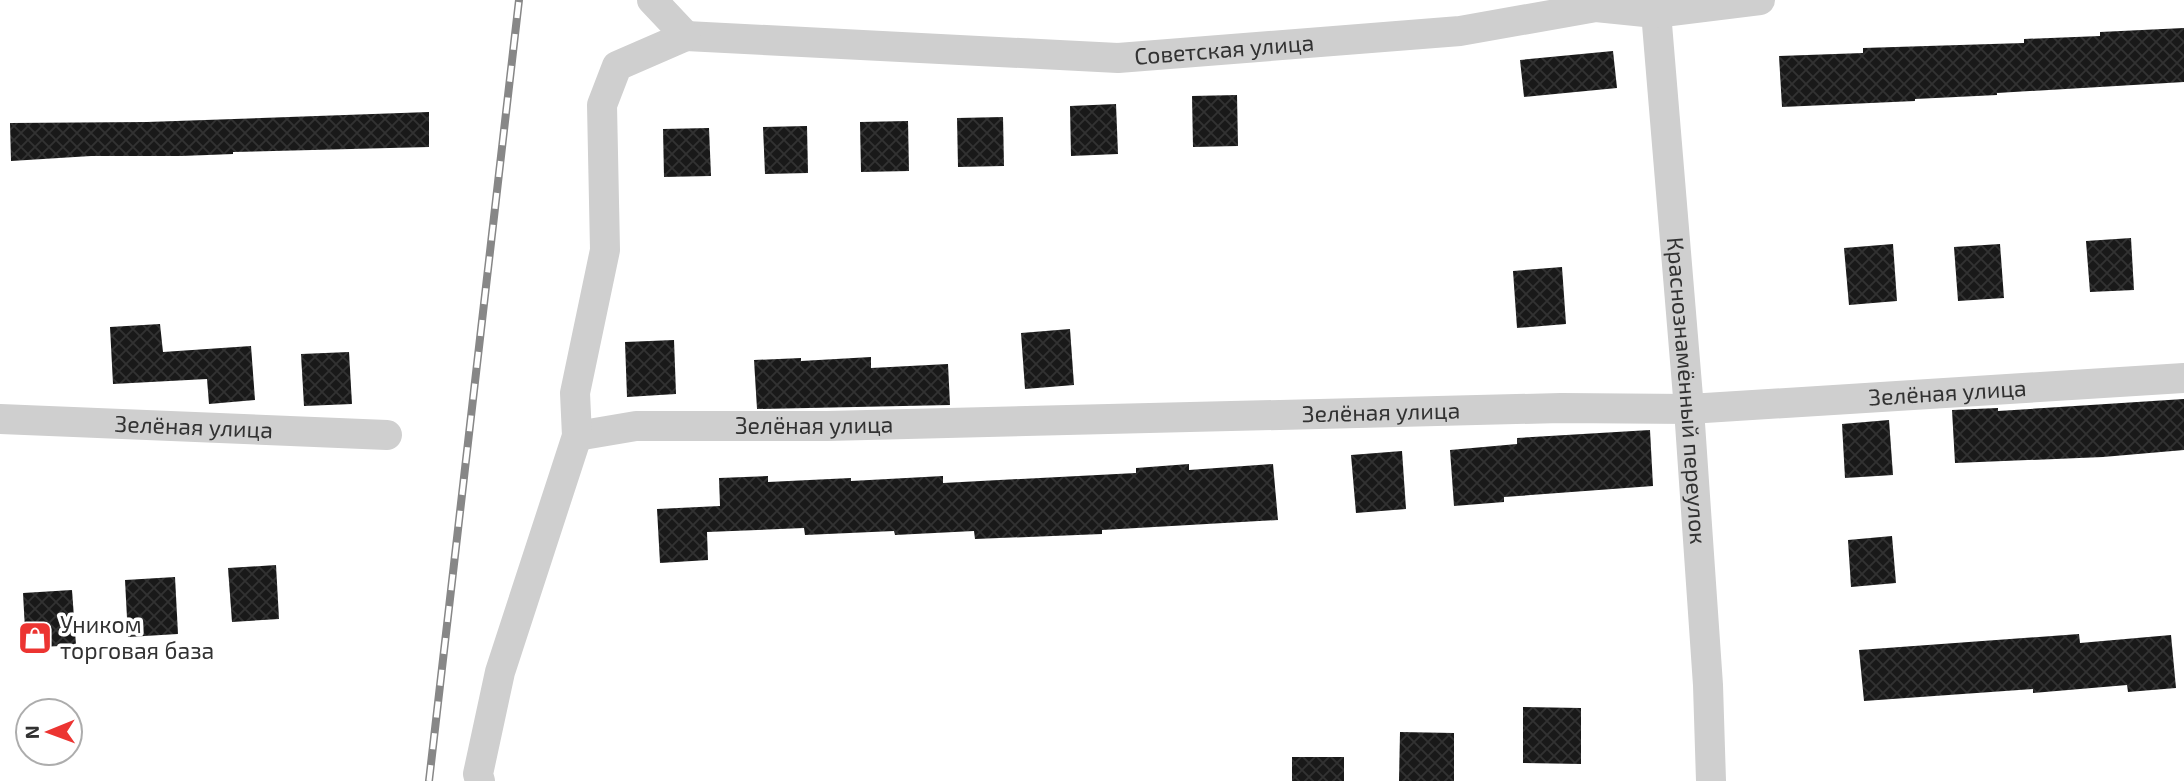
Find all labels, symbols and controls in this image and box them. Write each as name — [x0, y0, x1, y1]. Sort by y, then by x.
street label: Советская улица — [1133, 28, 1315, 70]
street label: Краснознамённый переулок — [1662, 236, 1713, 545]
street label: Зелёная улица — [1867, 373, 2027, 411]
street label: Зелёная улица — [1301, 395, 1461, 427]
street label: Зелёная улица — [114, 409, 274, 443]
street label: Зелёная улица — [735, 409, 894, 440]
place label: Уником торговая база — [60, 610, 214, 664]
shop icon: Уником торговая база — [16, 619, 54, 657]
north arrow — [14, 697, 84, 767]
text: N — [20, 725, 43, 739]

